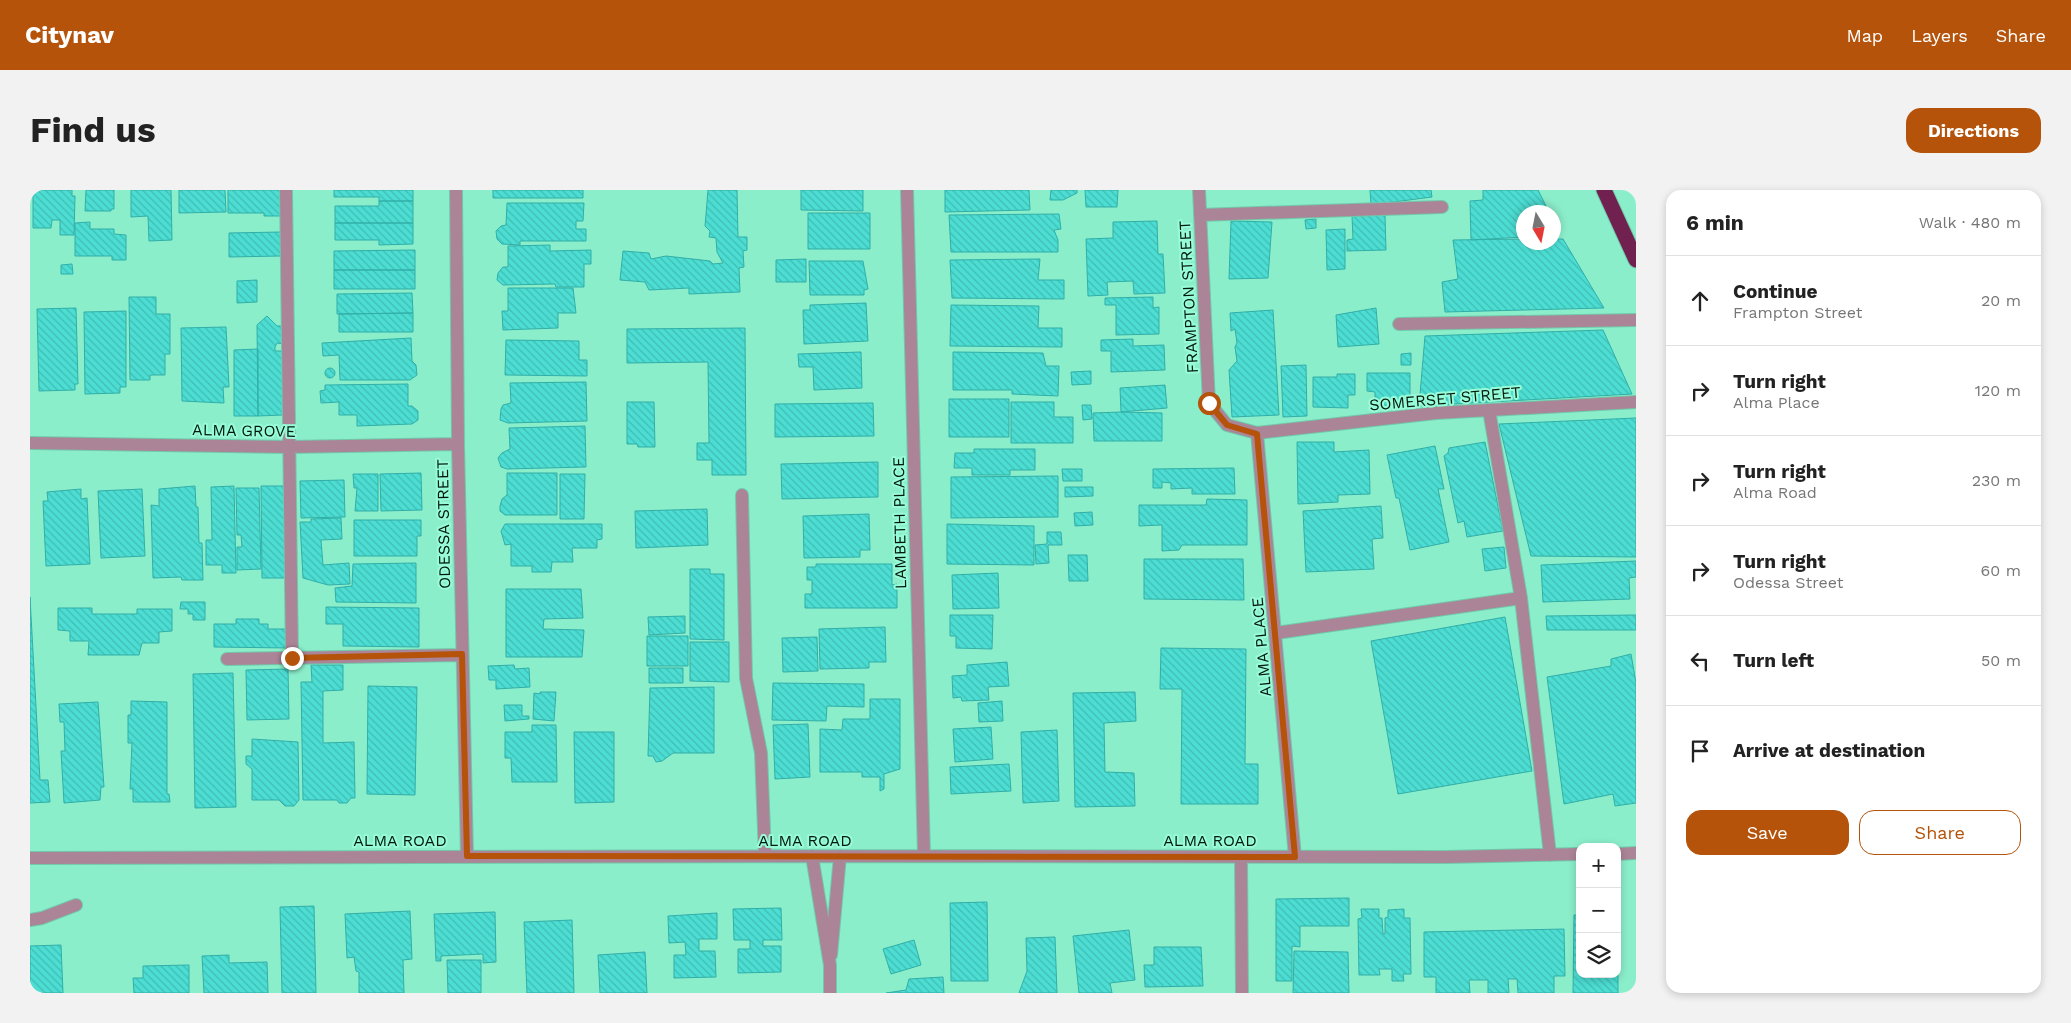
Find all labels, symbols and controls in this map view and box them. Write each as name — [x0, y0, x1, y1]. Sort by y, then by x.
text: Citynav — [25, 21, 114, 49]
text: Map — [1846, 25, 1883, 46]
text: Layers — [1911, 25, 1968, 46]
text: Share — [1996, 25, 2046, 46]
button: Directions — [1906, 108, 2041, 153]
text: Find us — [30, 109, 156, 151]
north arrow — [1516, 205, 1561, 250]
text: 6 min — [1686, 210, 1744, 235]
text: Walk · 480 m — [1919, 213, 2021, 232]
street label: FRAMPTON STREET — [1175, 220, 1202, 374]
text: Continue — [1733, 280, 1817, 303]
icon: ahead — [1686, 287, 1714, 315]
text: 20 m — [1981, 291, 2021, 310]
text: Frampton Street — [1733, 303, 1862, 322]
text: Turn right — [1733, 370, 1826, 393]
icon: right — [1686, 377, 1714, 405]
text: 120 m — [1975, 381, 2021, 400]
street label: SOMERSET STREET — [1368, 382, 1522, 415]
route start — [1198, 392, 1221, 415]
text: Alma Place — [1733, 393, 1820, 412]
street label: ALMA GROVE — [192, 420, 296, 441]
street label: LAMBETH PLACE — [889, 457, 910, 589]
street label: ODESSA STREET — [433, 459, 454, 589]
text: Turn right — [1733, 460, 1826, 483]
icon: right — [1686, 467, 1714, 495]
text: 230 m — [1972, 471, 2021, 490]
text: Alma Road — [1733, 483, 1817, 502]
text: Turn right — [1733, 550, 1826, 573]
icon: right — [1686, 557, 1714, 585]
text: 60 m — [1981, 561, 2021, 580]
text: Odessa Street — [1733, 573, 1843, 592]
street label: ALMA PLACE — [1248, 596, 1275, 698]
route end — [281, 647, 304, 670]
icon: left — [1686, 647, 1714, 675]
text: Turn left — [1733, 649, 1814, 672]
text: 50 m — [1981, 651, 2021, 670]
icon: arrive — [1686, 737, 1714, 765]
text: Arrive at destination — [1733, 739, 1925, 762]
button: Save — [1686, 810, 1849, 855]
button: Share — [1859, 810, 2021, 855]
street label: ALMA ROAD — [353, 831, 447, 850]
street label: ALMA ROAD — [758, 831, 852, 850]
street label: ALMA ROAD — [1163, 831, 1257, 850]
map controls — [1576, 843, 1621, 978]
button: + — [1576, 843, 1621, 888]
button: − — [1576, 888, 1621, 933]
button: layers — [1576, 933, 1621, 978]

